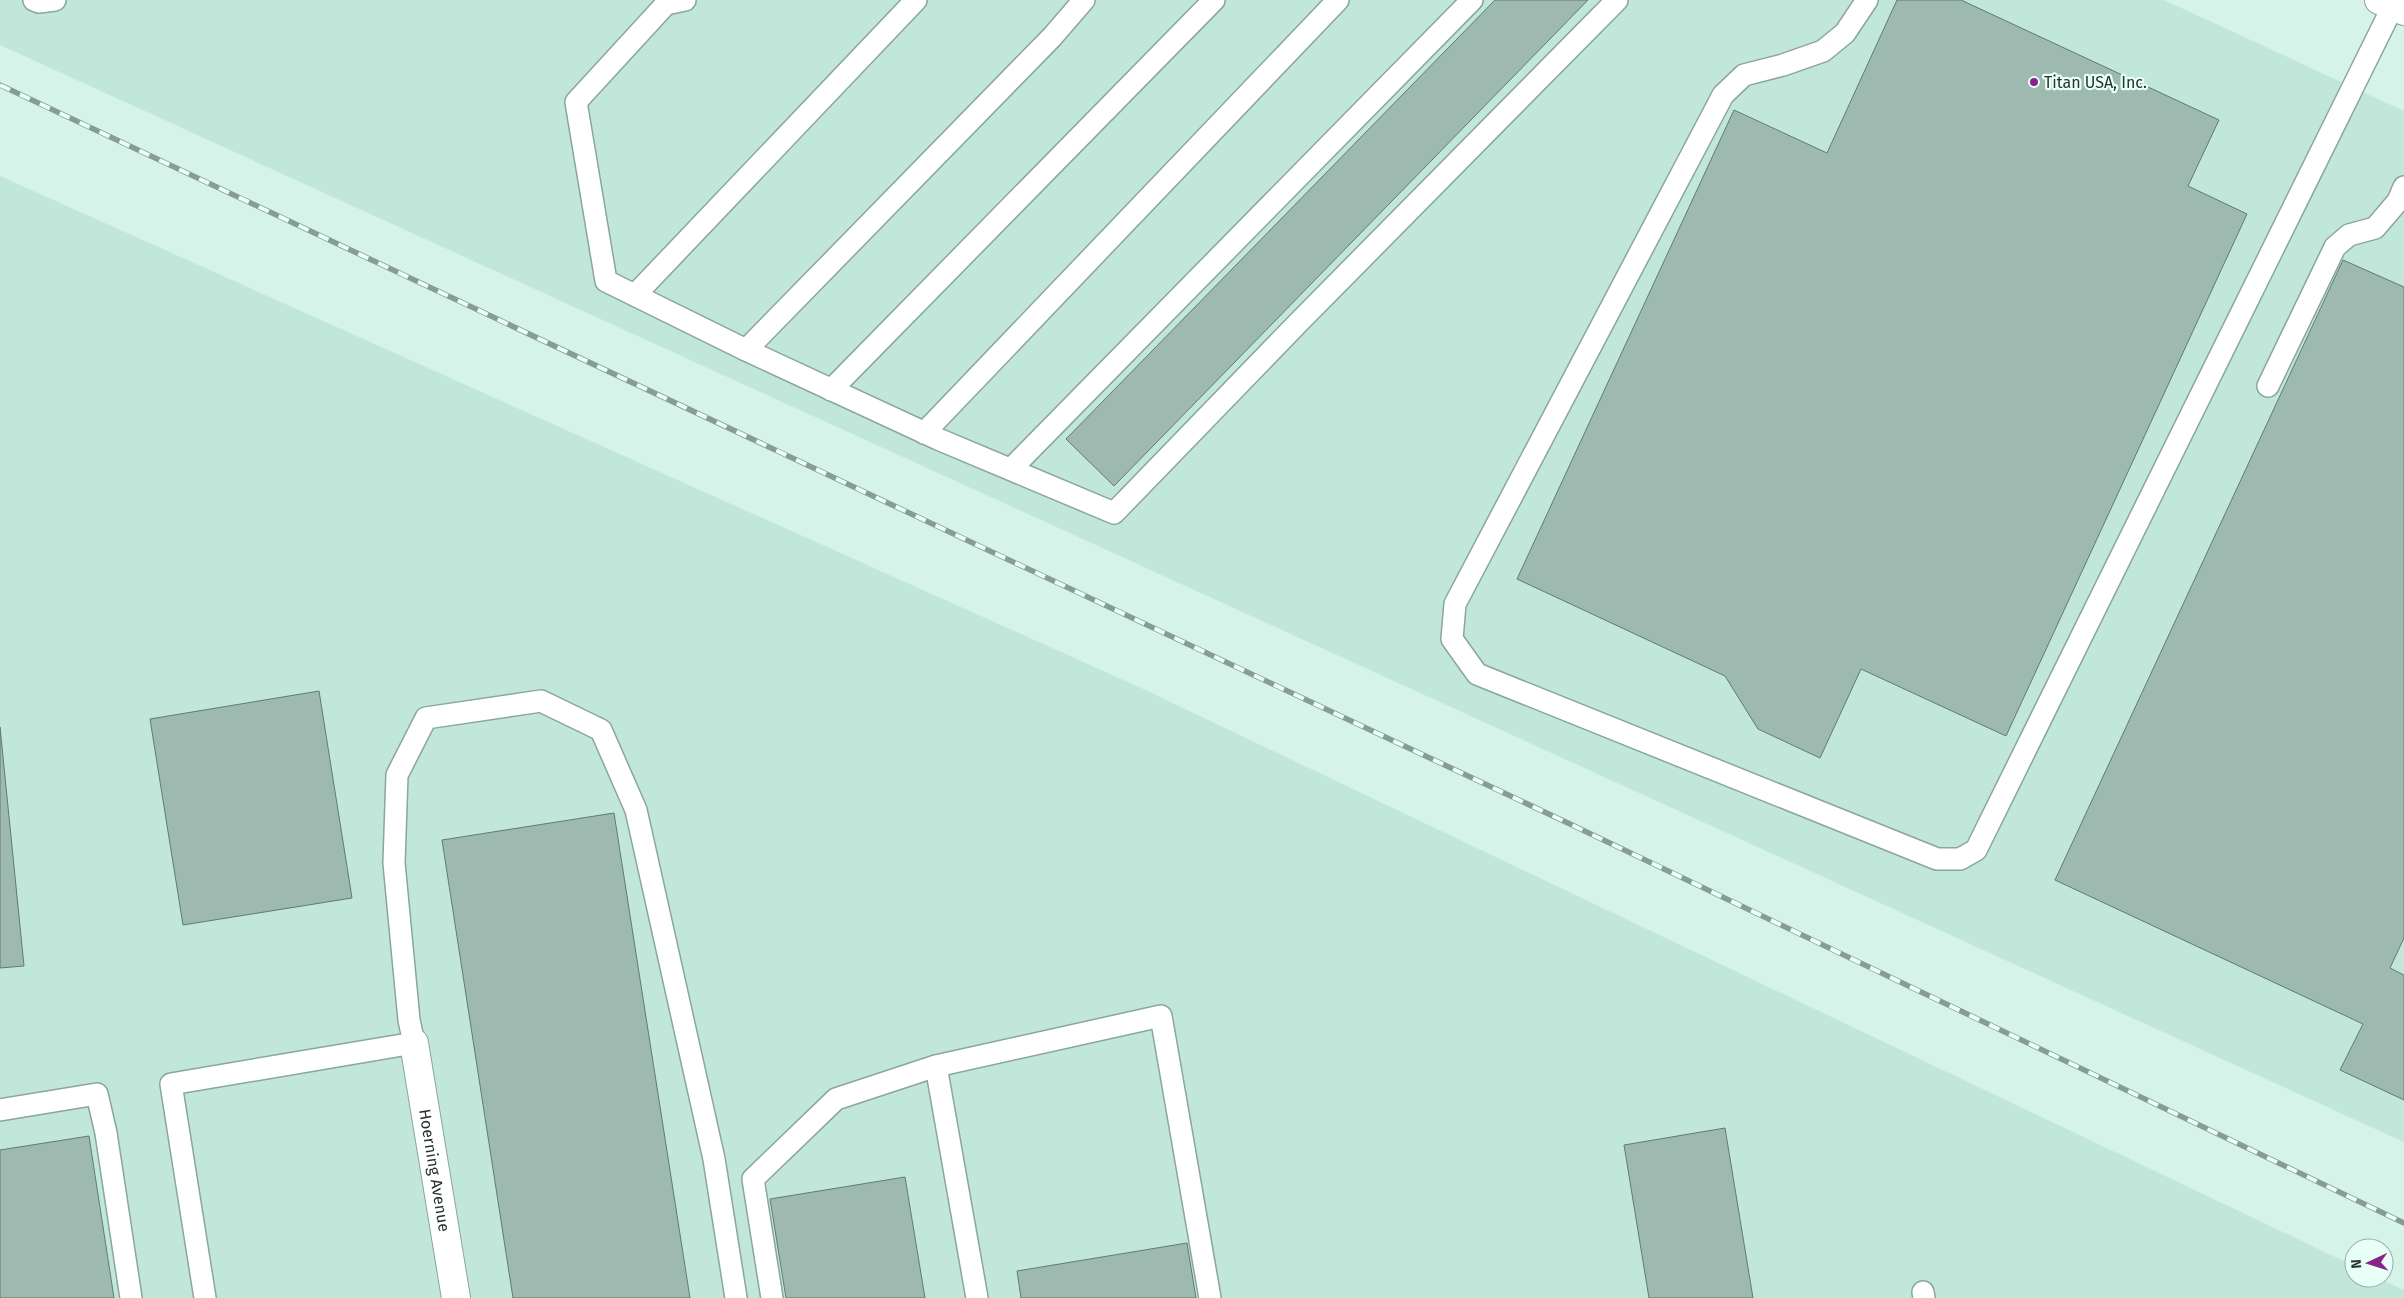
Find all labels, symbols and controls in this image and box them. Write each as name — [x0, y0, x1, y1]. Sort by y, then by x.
place label: Titan USA, Inc. — [2044, 73, 2147, 92]
marker: Titan USA, Inc. — [2028, 76, 2040, 88]
street label: Hoerning Avenue — [415, 1107, 454, 1233]
north arrow — [2344, 1238, 2394, 1288]
text: N — [2348, 1259, 2365, 1269]

